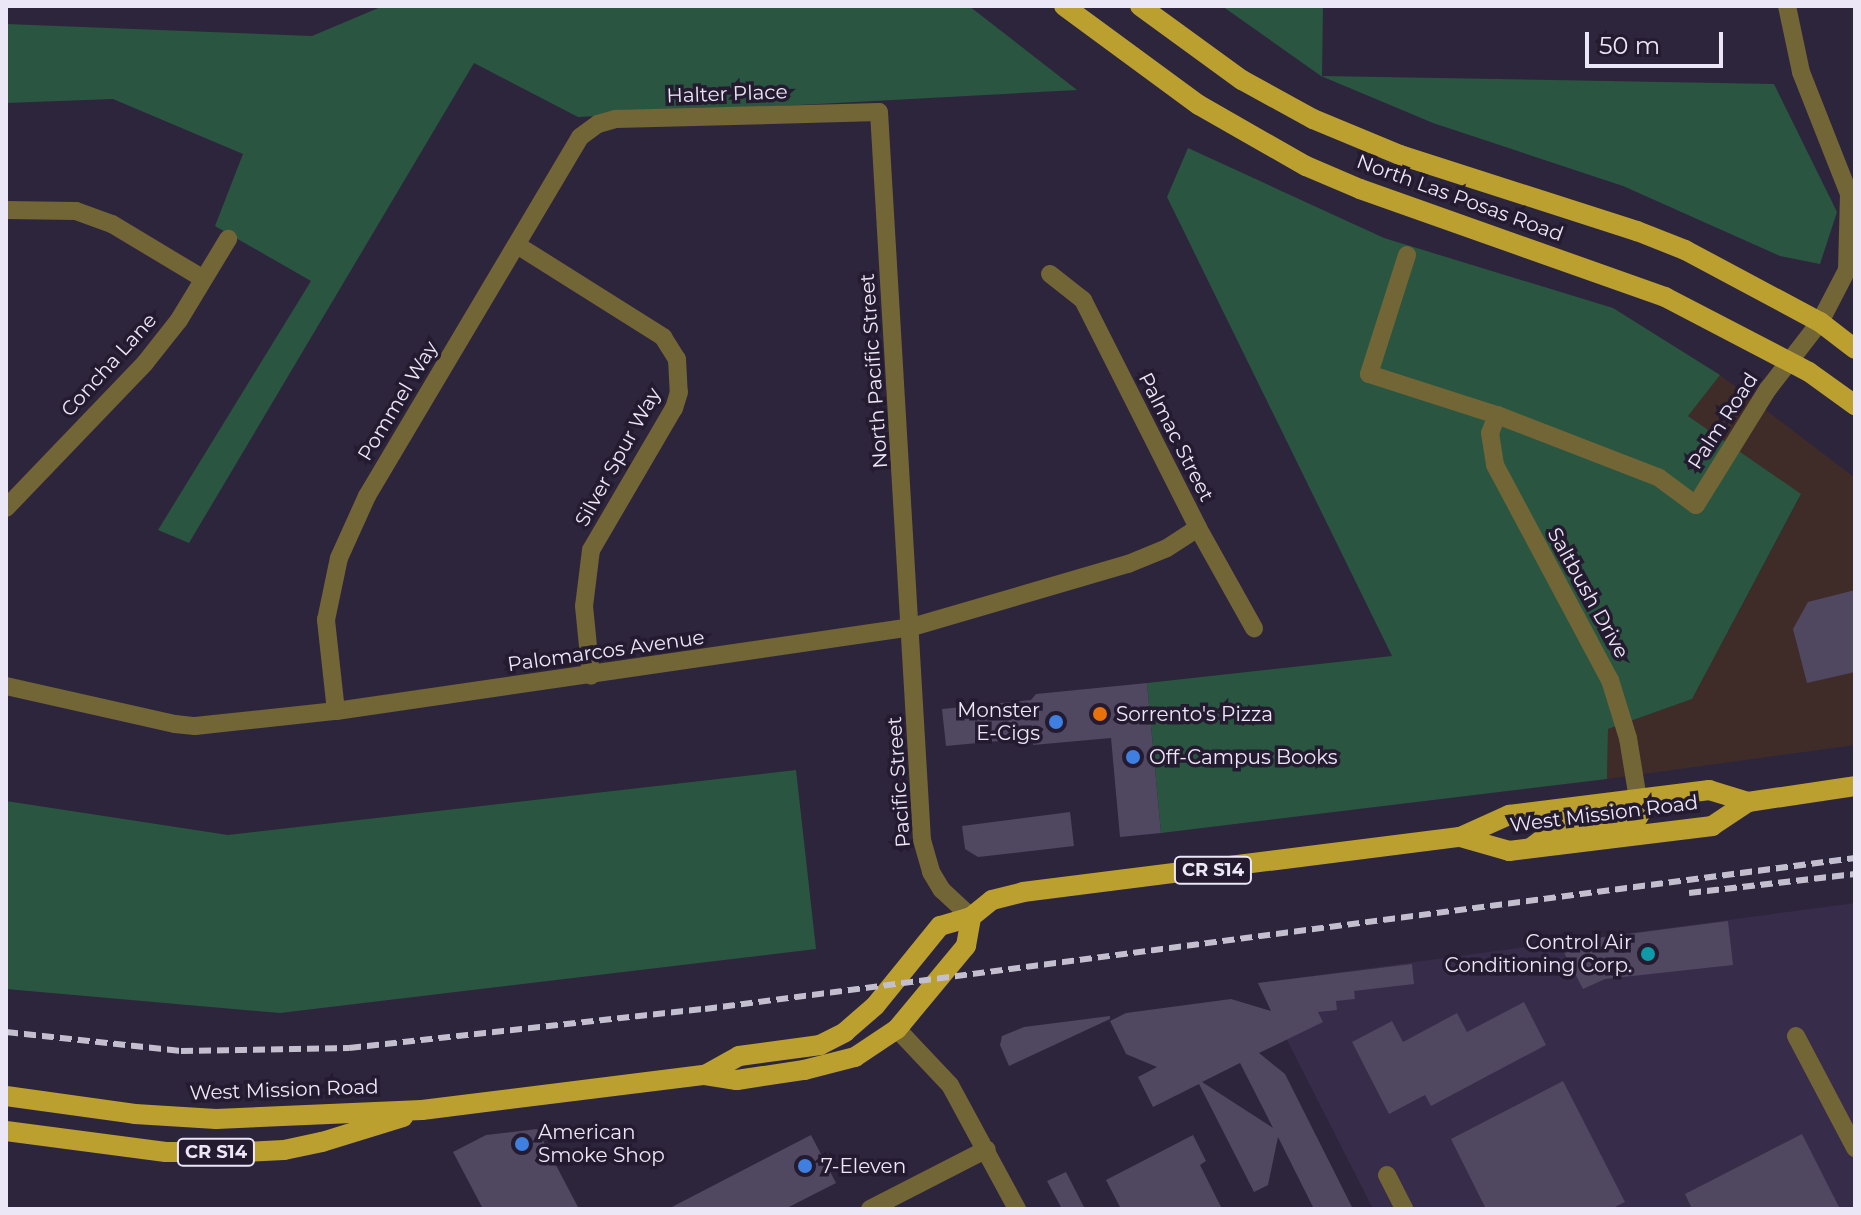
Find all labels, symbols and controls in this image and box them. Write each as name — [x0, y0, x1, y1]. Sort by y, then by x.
scale bar — [1589, 16, 1727, 66]
text: 50 m — [1599, 31, 1660, 60]
street label: Halter Place — [666, 80, 788, 108]
street label: North Las Posas Road — [1353, 149, 1567, 247]
street label: North Pacific Street — [855, 273, 893, 469]
street label: Concha Lane — [56, 308, 162, 422]
street label: Pommel Way — [353, 337, 443, 465]
street label: Palm Road — [1683, 368, 1763, 474]
street label: Palmac Street — [1133, 369, 1219, 505]
street label: Silver Spur Way — [570, 383, 666, 531]
street label: Saltbush Drive — [1542, 524, 1634, 662]
street label: Palomarcos Avenue — [506, 625, 706, 677]
place label: Monster E-Cigs — [957, 698, 1040, 745]
place label: Sorrento's Pizza — [1116, 702, 1273, 726]
marker: Sorrento's Pizza — [1091, 705, 1109, 723]
marker: Monster E-Cigs — [1047, 713, 1065, 731]
street label: Pacific Street — [882, 716, 916, 848]
place label: Off-Campus Books — [1149, 745, 1338, 769]
marker: Off-Campus Books — [1124, 748, 1142, 766]
street label: West Mission Road — [1509, 791, 1699, 837]
road number: CR S14 — [1173, 856, 1253, 884]
place label: Control Air Conditioning Corp. — [1444, 930, 1632, 977]
marker: Control Air Conditioning Corp. — [1639, 945, 1657, 963]
street label: West Mission Road — [189, 1075, 379, 1105]
place label: American Smoke Shop — [538, 1120, 665, 1167]
marker: American Smoke Shop — [513, 1135, 531, 1153]
road number: CR S14 — [176, 1138, 256, 1166]
place label: 7-Eleven — [821, 1154, 906, 1178]
marker: 7-Eleven — [796, 1157, 814, 1175]

